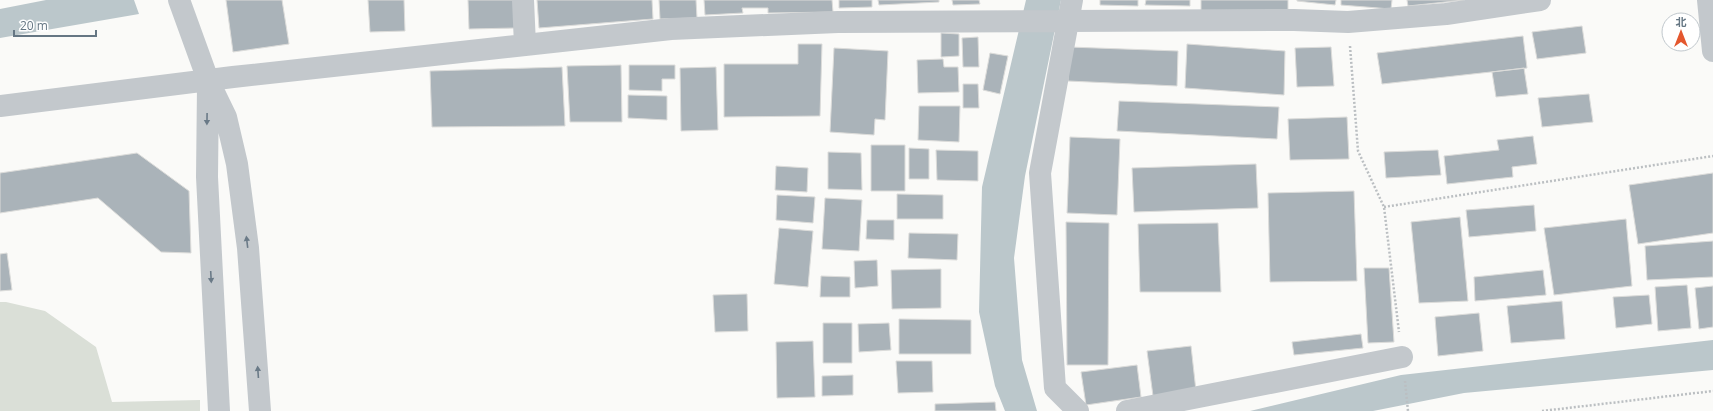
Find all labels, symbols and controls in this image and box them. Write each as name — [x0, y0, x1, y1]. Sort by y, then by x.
scale bar — [14, 12, 96, 38]
north arrow — [1661, 12, 1701, 52]
text: 北 — [1676, 14, 1687, 29]
text: 20 m — [20, 17, 48, 34]
one-way arrow — [204, 113, 211, 125]
one-way arrow — [244, 236, 251, 249]
one-way arrow — [208, 271, 214, 284]
one-way arrow — [254, 366, 261, 378]

